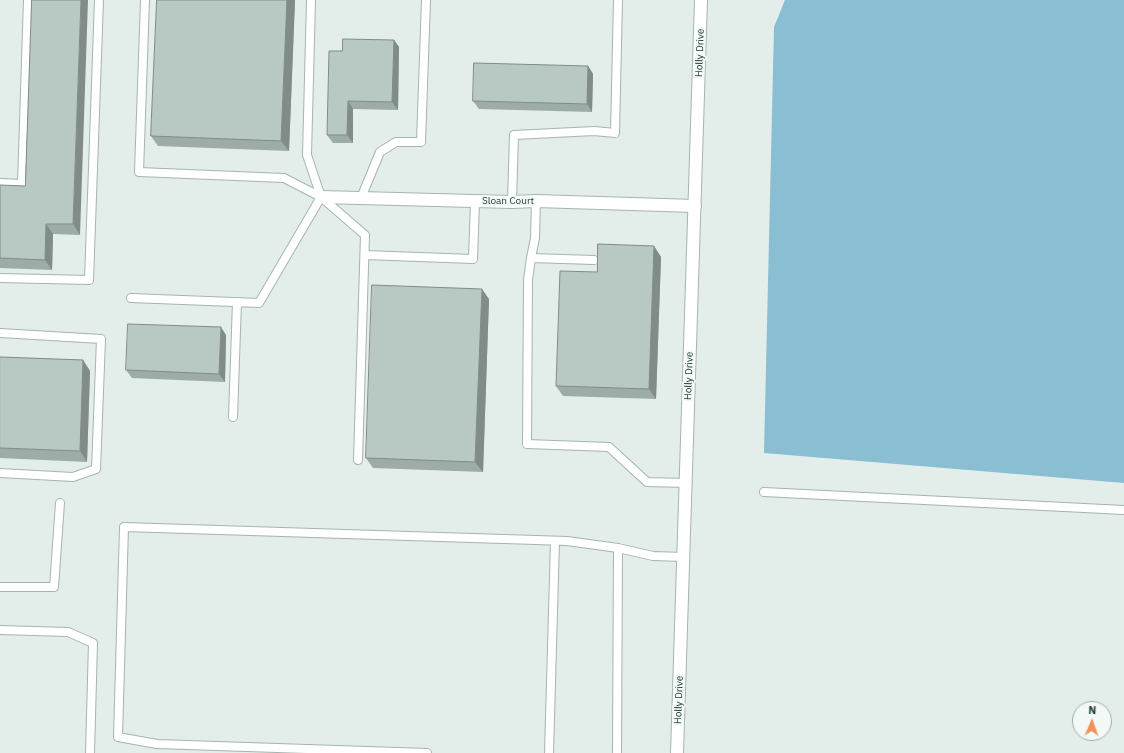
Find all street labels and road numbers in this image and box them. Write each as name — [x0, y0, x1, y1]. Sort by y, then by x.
street label: Holly Drive — [693, 29, 707, 77]
street label: Sloan Court — [482, 195, 534, 207]
street label: Holly Drive — [682, 352, 696, 400]
street label: Holly Drive — [672, 676, 686, 724]

